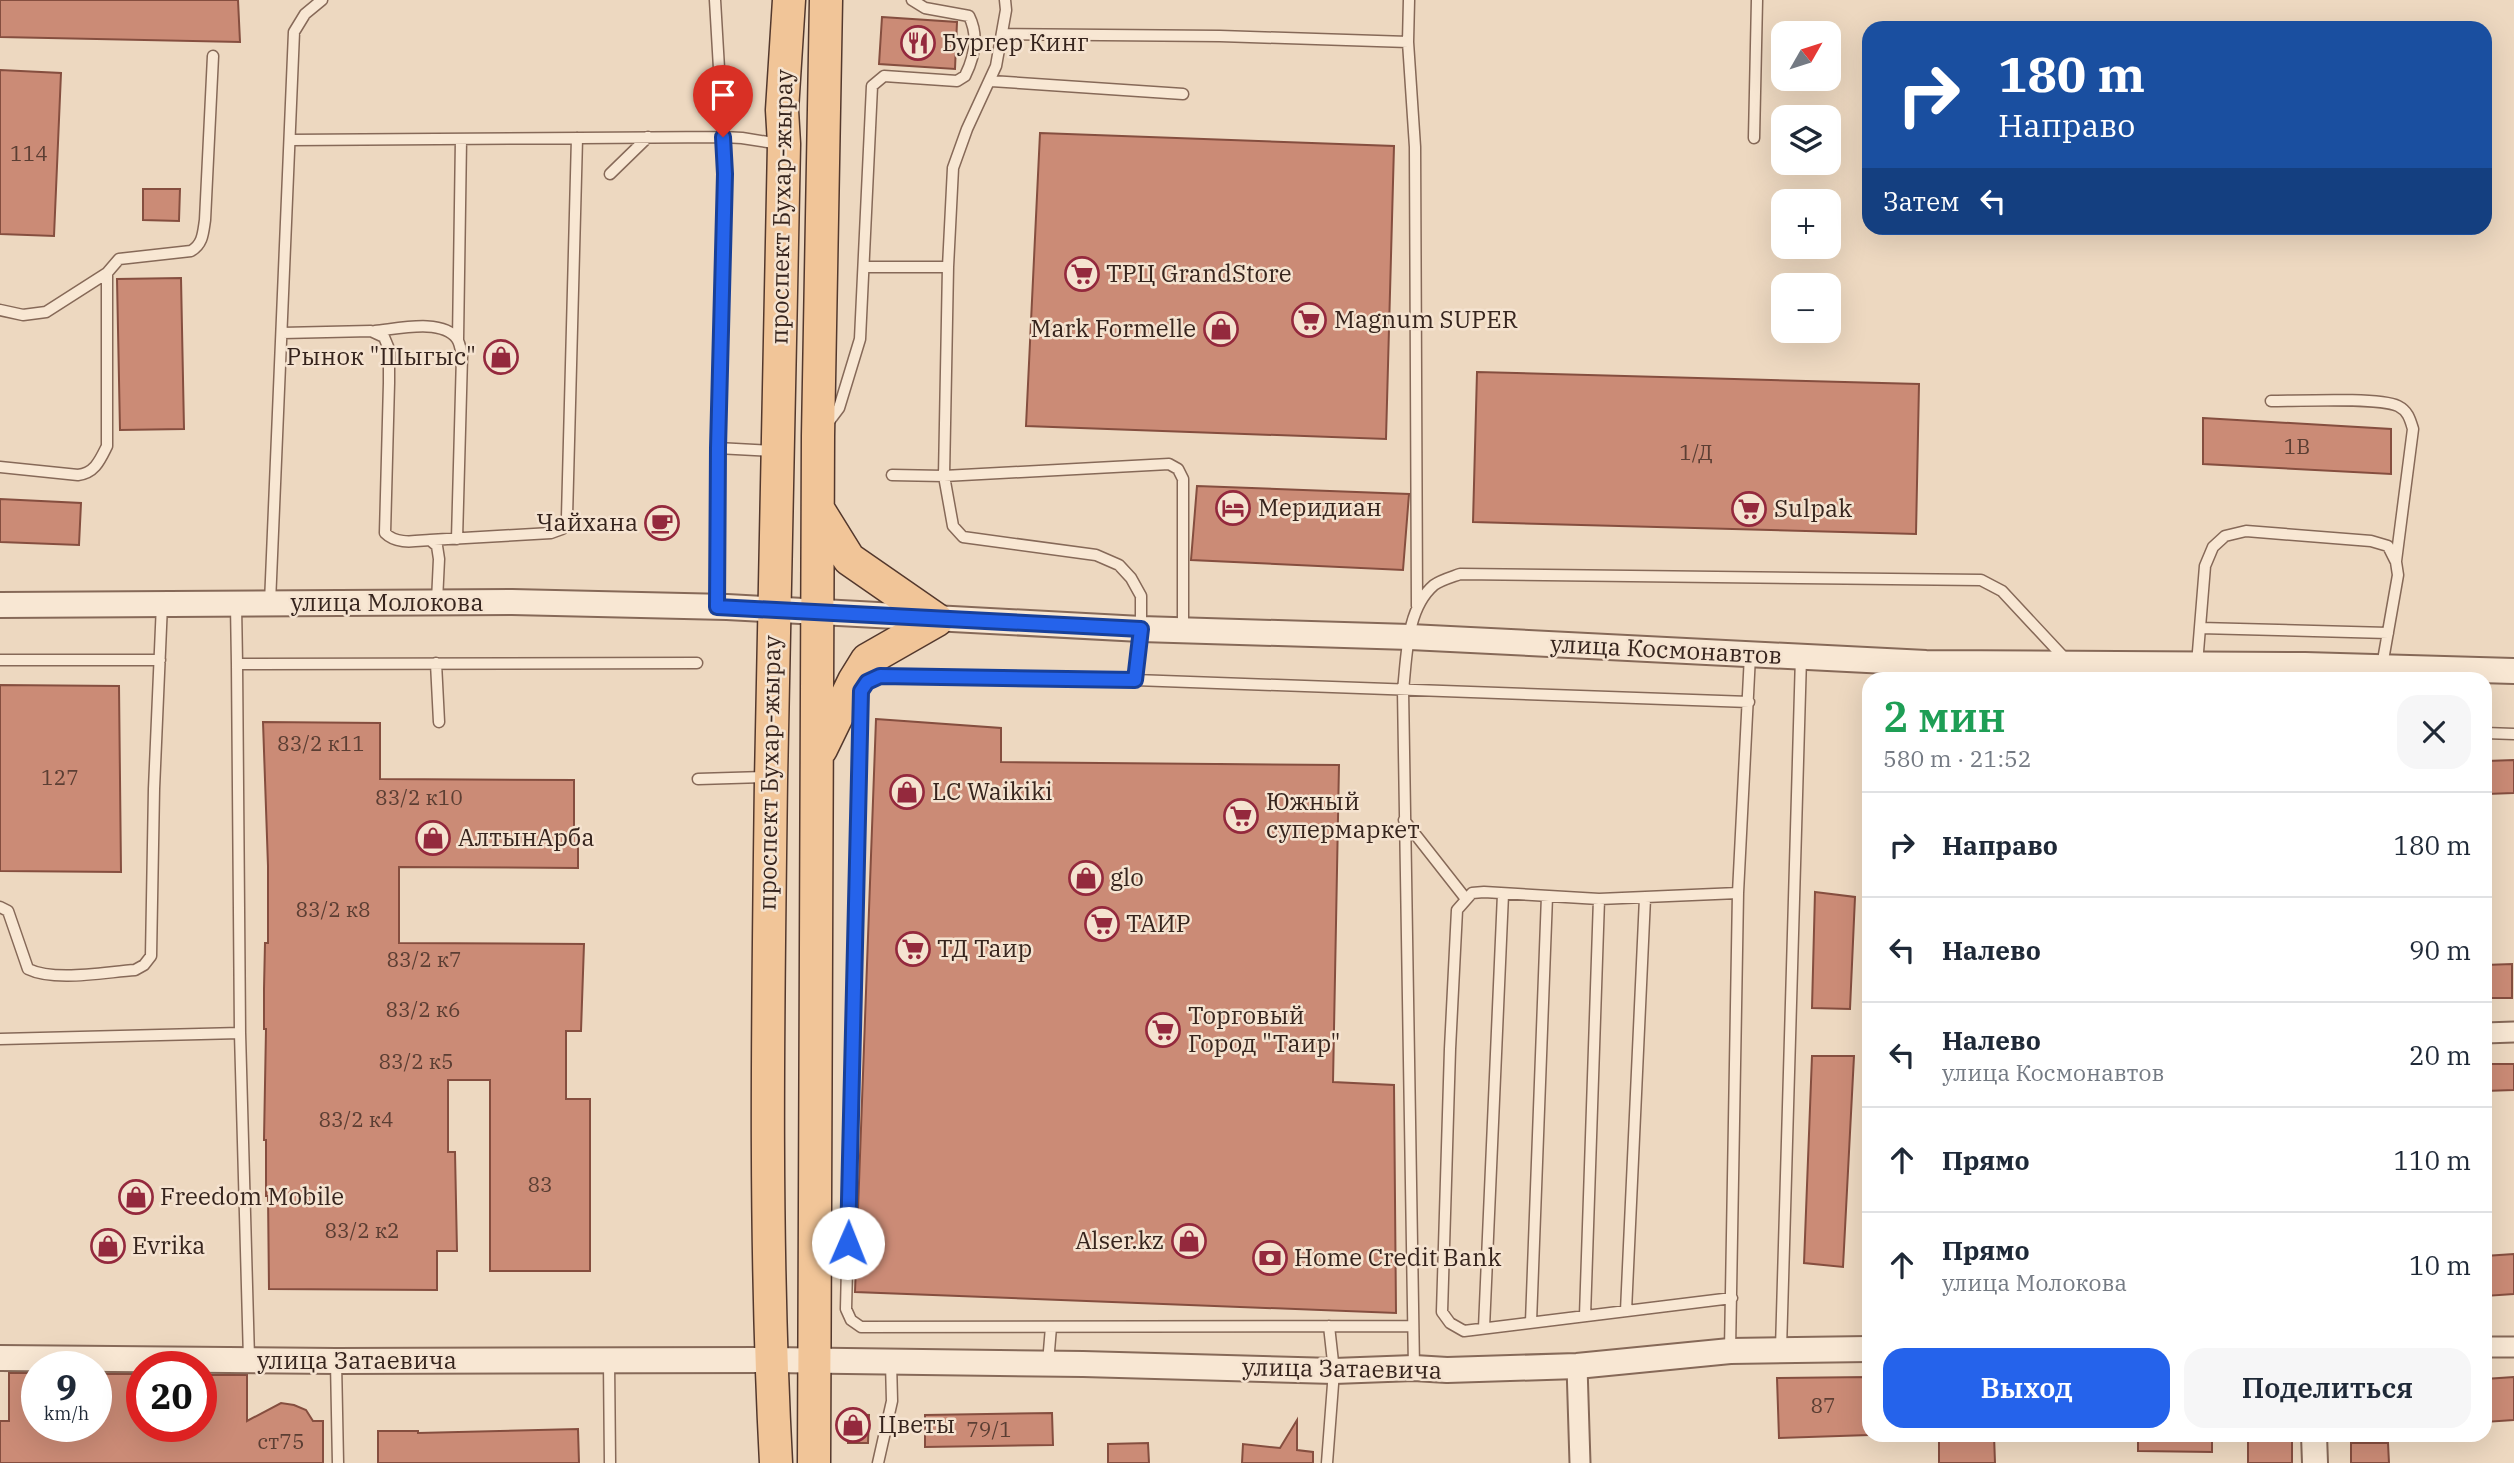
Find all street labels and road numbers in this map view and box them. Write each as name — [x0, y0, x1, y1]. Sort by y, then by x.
street label: проспект Бухар-жырау — [763, 69, 799, 345]
street label: улица Молокова — [291, 586, 483, 618]
street label: улица Космонавтов — [1549, 627, 1783, 671]
street label: проспект Бухар-жырау — [751, 635, 787, 911]
street label: улица Затаевича — [257, 1344, 457, 1376]
street label: улица Затаевича — [1242, 1350, 1442, 1386]

